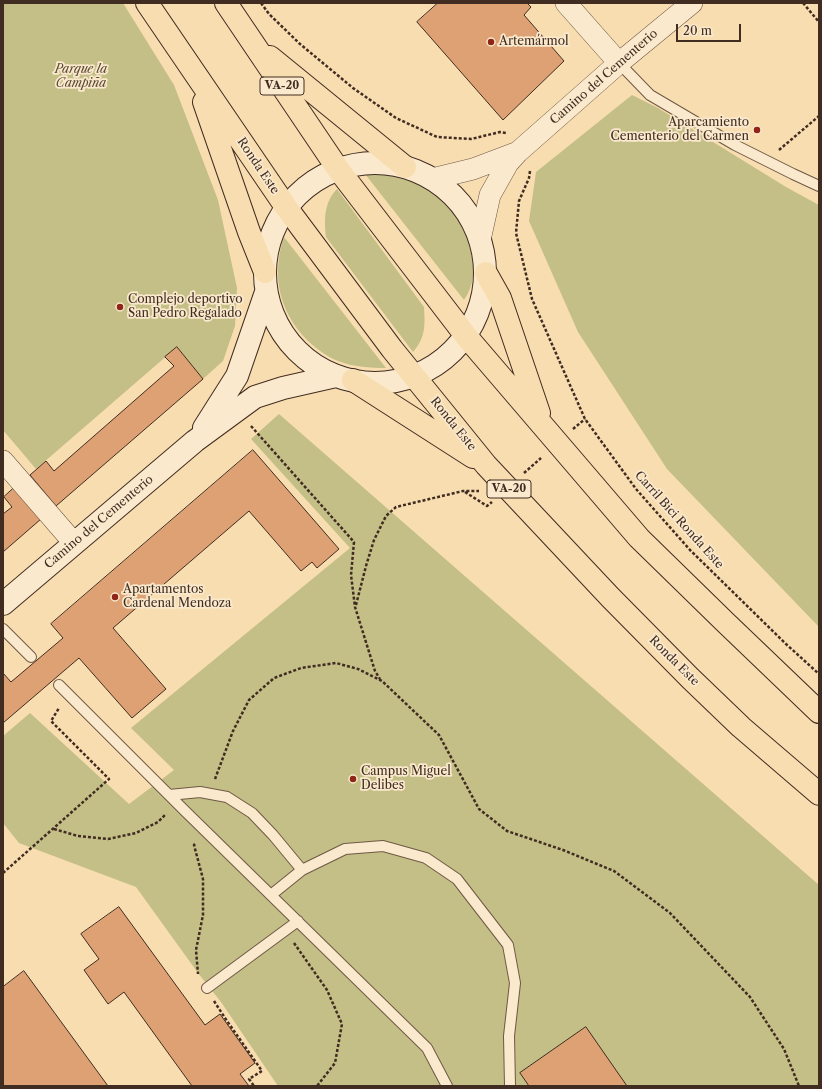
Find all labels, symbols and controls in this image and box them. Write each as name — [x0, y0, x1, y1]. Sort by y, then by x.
scale bar — [678, 16, 743, 42]
text: 20 m — [683, 23, 712, 38]
street label: Camino del Cementerio — [547, 26, 661, 128]
place label: Artemármol — [499, 35, 569, 49]
marker: Artemármol — [486, 37, 496, 47]
park label: Parque la Campiña — [55, 63, 107, 91]
road number: VA-20 — [260, 77, 304, 95]
place label: Aparcamiento Cementerio del Carmen — [611, 116, 749, 144]
marker: Aparcamiento Cementerio del Carmen — [752, 125, 762, 135]
street label: Ronda Este — [234, 135, 282, 197]
place label: Complejo deportivo San Pedro Regalado — [128, 293, 243, 321]
marker: Complejo deportivo San Pedro Regalado — [115, 302, 125, 312]
street label: Ronda Este — [427, 394, 479, 454]
street label: Carril Bici Ronda Este — [631, 468, 727, 572]
street label: Camino del Cementerio — [42, 472, 156, 572]
road number: VA-20 — [487, 480, 531, 498]
place label: Apartamentos Cardenal Mendoza — [123, 583, 231, 611]
marker: Apartamentos Cardenal Mendoza — [110, 592, 120, 602]
street label: Ronda Este — [646, 633, 702, 689]
place label: Campus Miguel Delibes — [361, 765, 451, 793]
marker: Campus Miguel Delibes — [348, 774, 358, 784]

